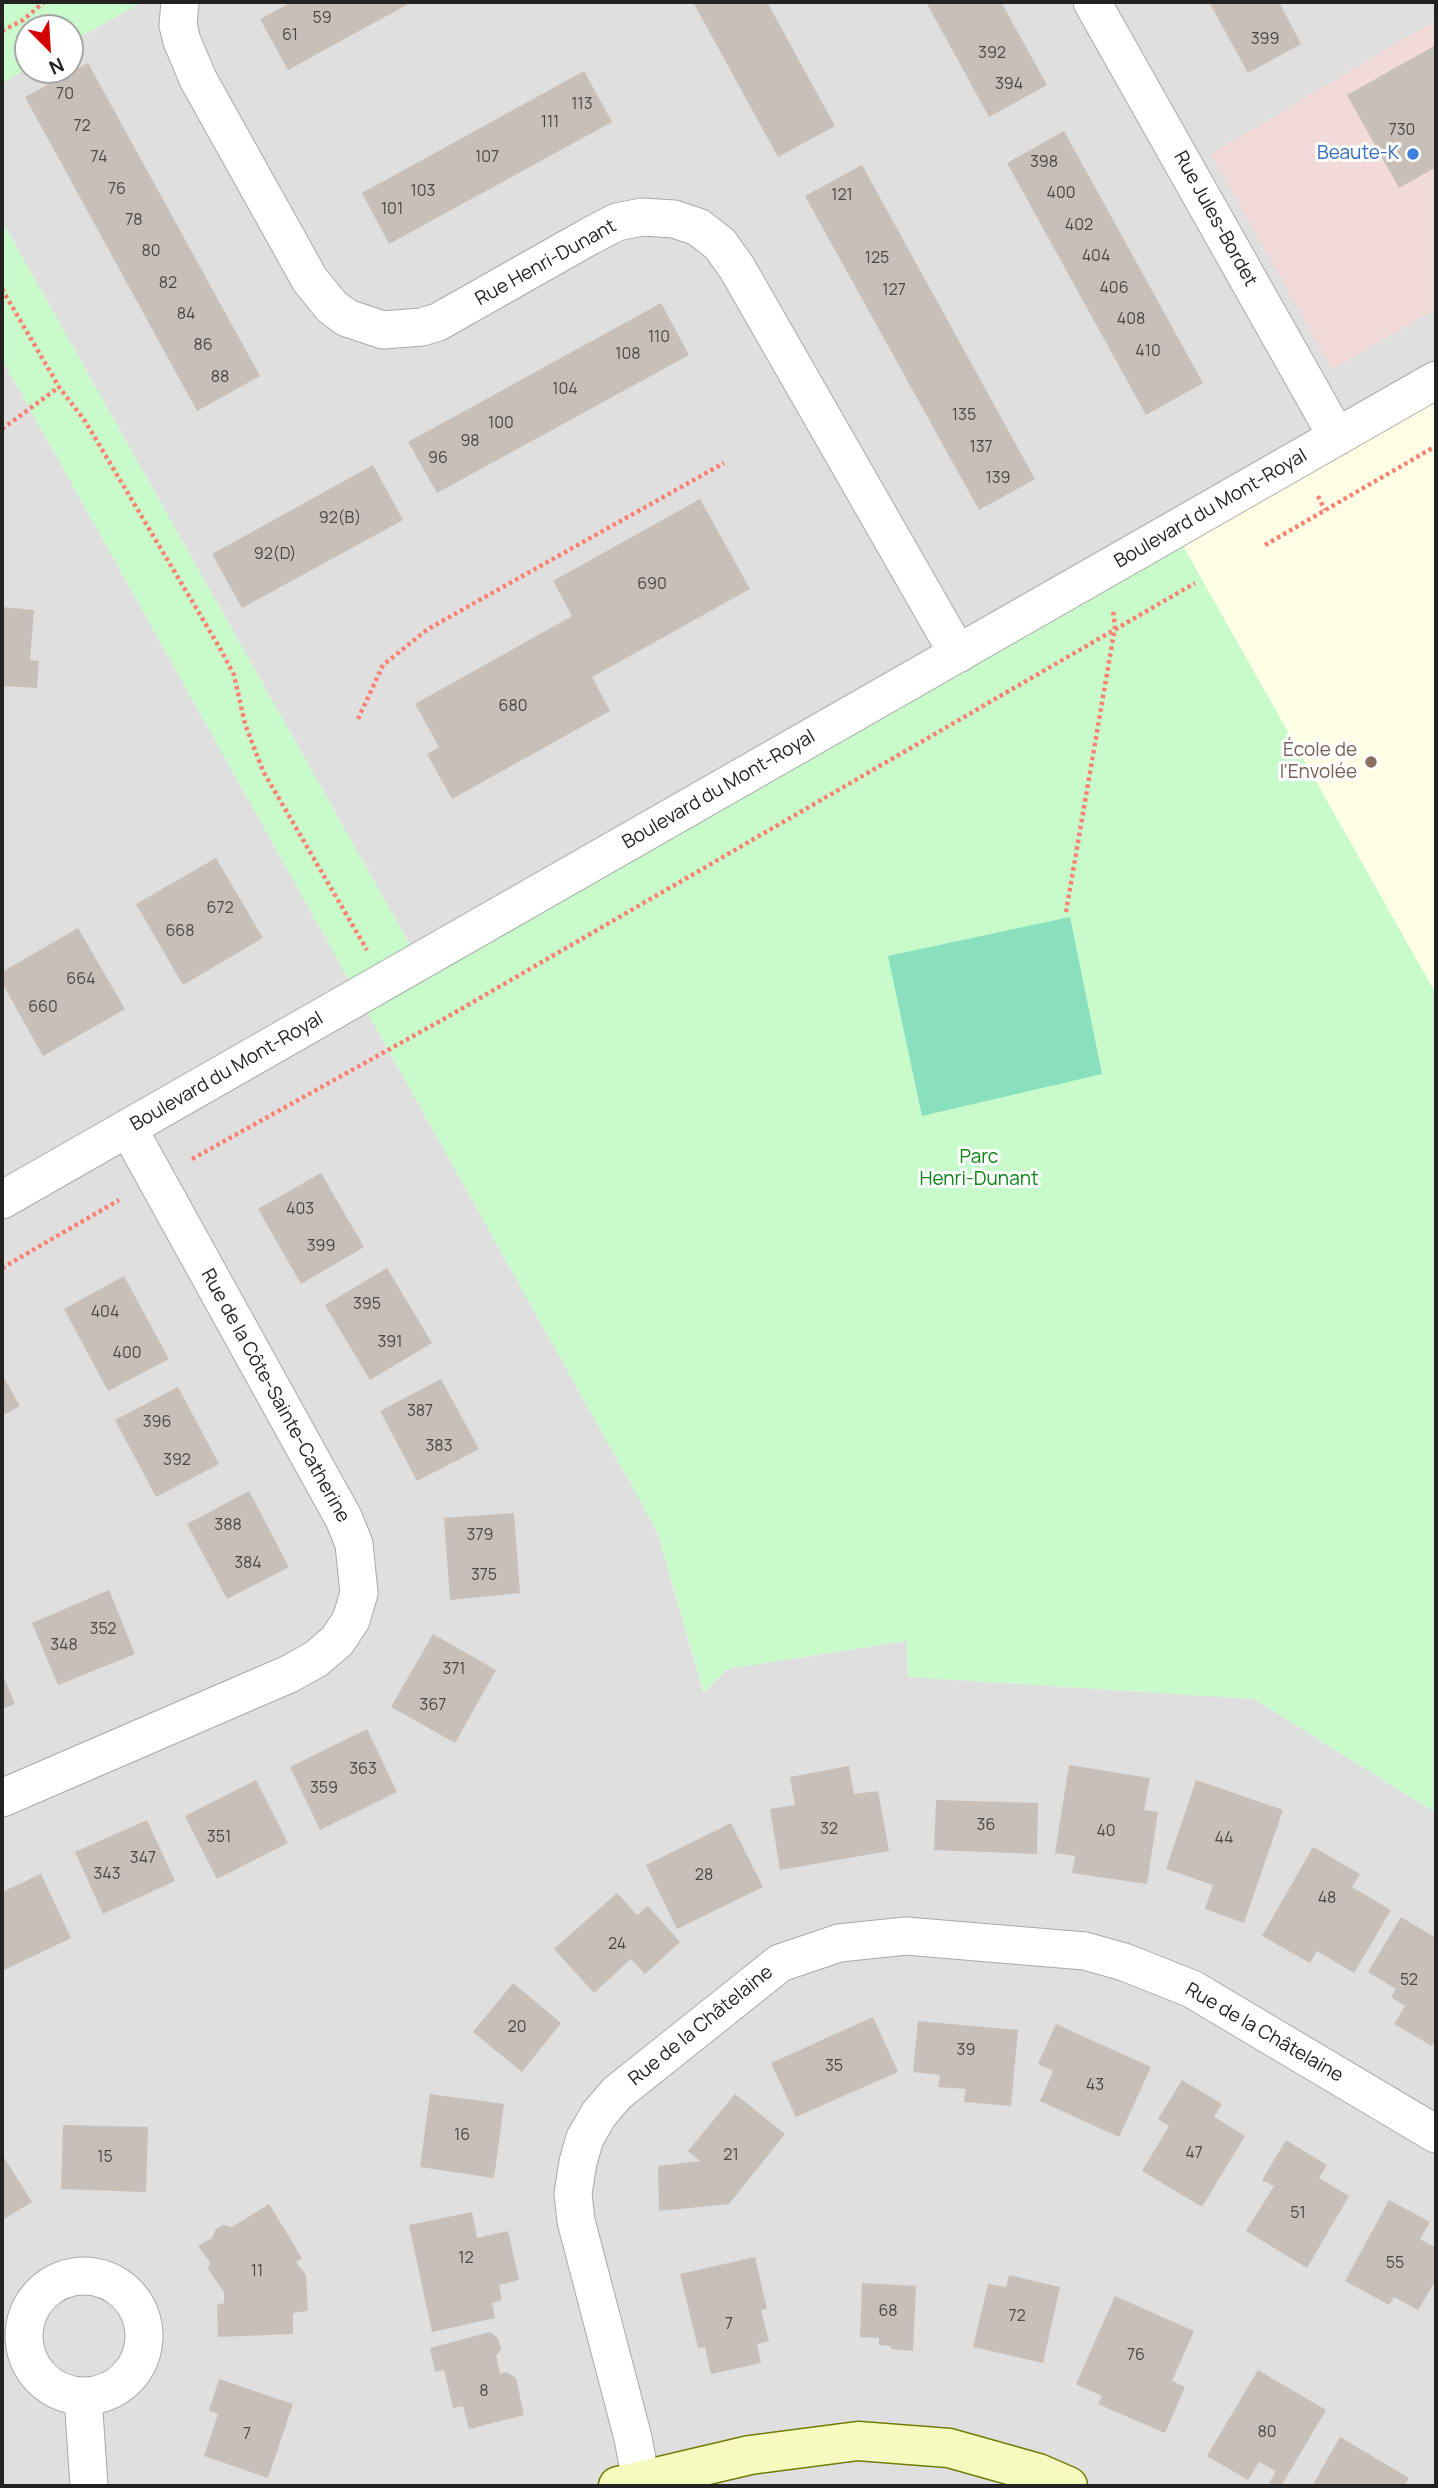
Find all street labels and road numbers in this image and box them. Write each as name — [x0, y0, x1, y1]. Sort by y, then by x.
street label: Rue Jules-Bordet — [1168, 147, 1262, 291]
street label: Rue Henri-Dunant — [472, 215, 620, 311]
street label: Boulevard du Mont-Royal — [1111, 444, 1311, 574]
street label: Boulevard du Mont-Royal — [619, 725, 819, 855]
street label: Boulevard du Mont-Royal — [127, 1007, 327, 1137]
street label: Rue de la Côte-Sainte-Catherine — [196, 1265, 354, 1527]
street label: Rue de la Châtelaine — [624, 1961, 778, 2091]
street label: Rue de la Châtelaine — [1181, 1978, 1347, 2088]

